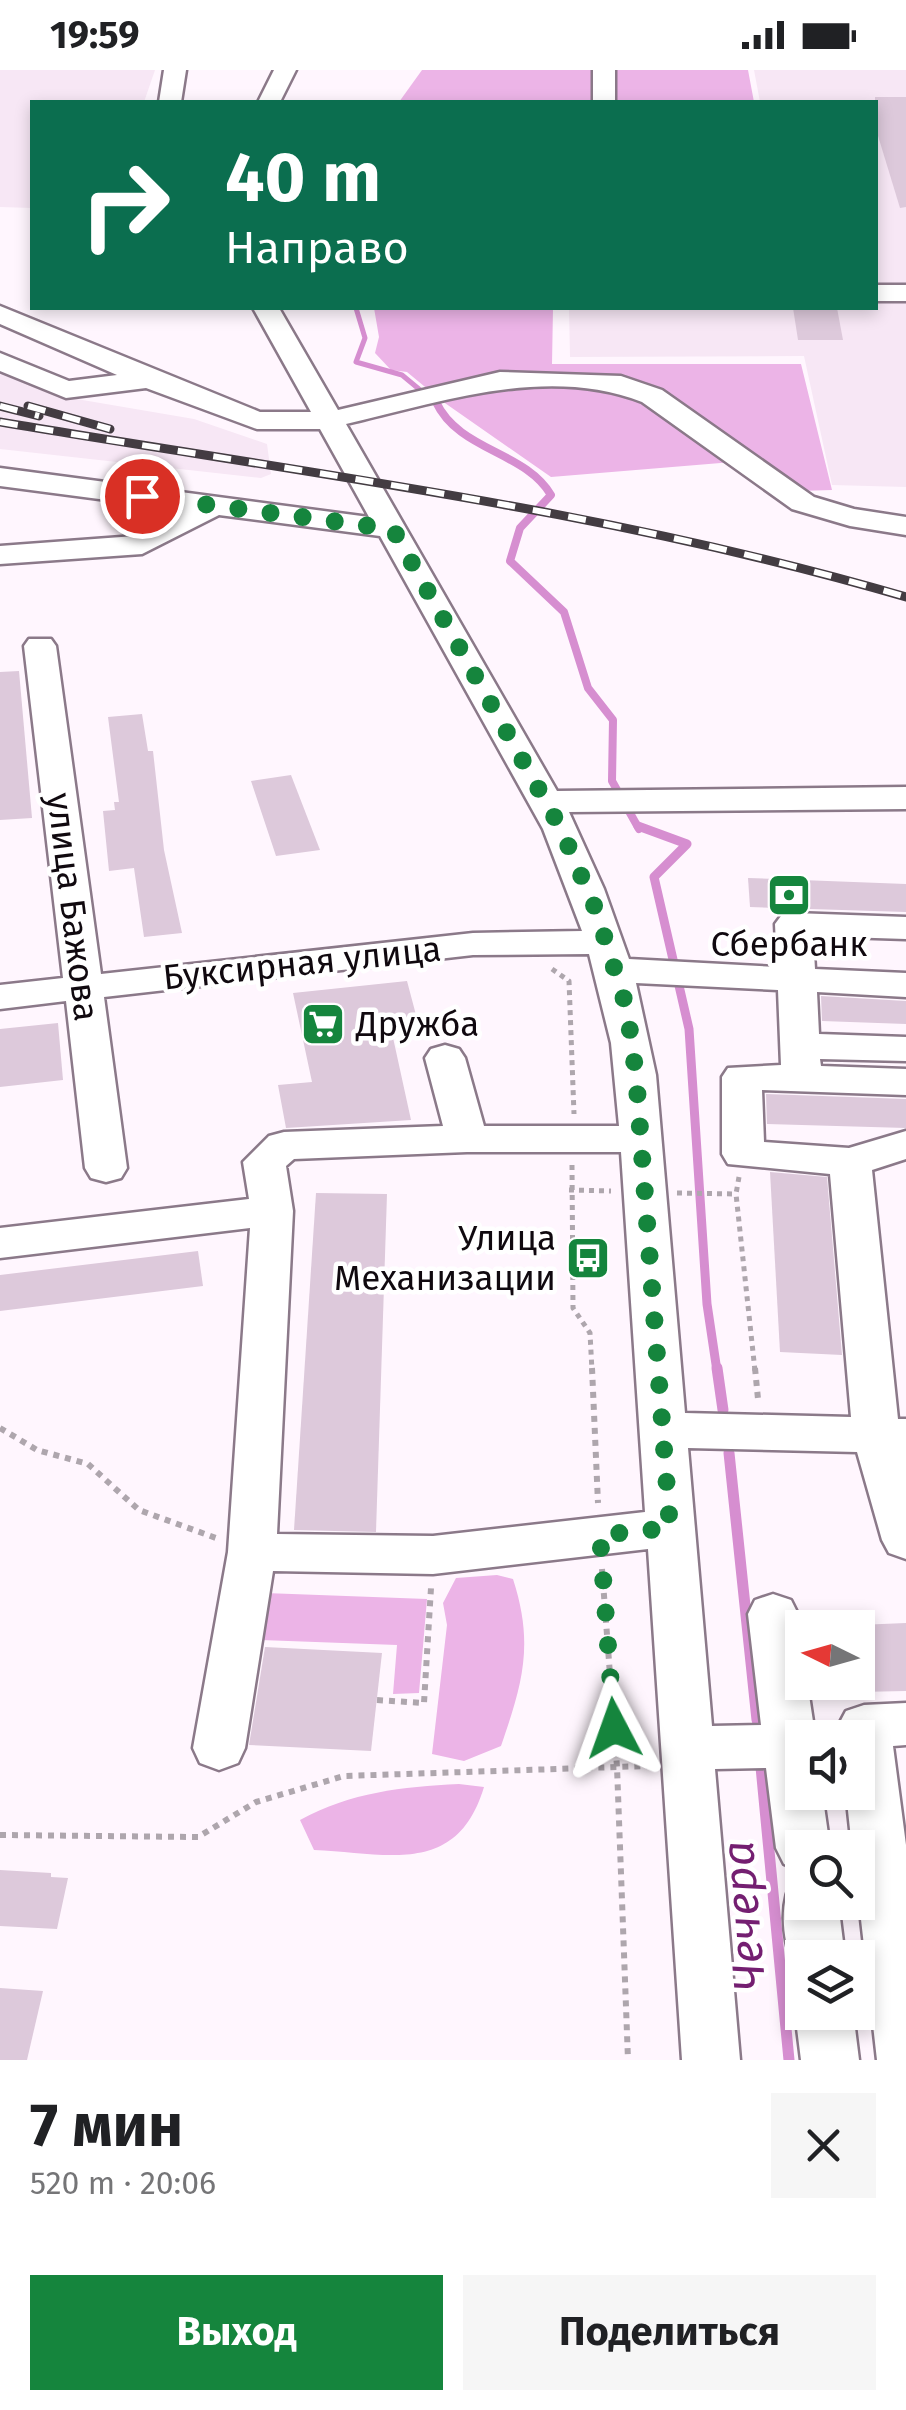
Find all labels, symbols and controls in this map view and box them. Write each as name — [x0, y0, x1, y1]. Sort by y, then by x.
text: 19:59 — [50, 12, 139, 58]
text: 40 m — [225, 136, 381, 220]
icon: right — [60, 140, 190, 270]
text: Направо — [225, 221, 409, 275]
pin — [100, 454, 185, 539]
icon: arrive — [115, 469, 170, 524]
street label: улица Бажова — [38, 790, 108, 1024]
bank icon: Сбербанк — [766, 872, 812, 918]
place label: Сбербанк — [710, 923, 868, 965]
street label: Буксирная улица — [161, 928, 443, 998]
supermarket icon: Дружба — [300, 1001, 346, 1047]
place label: Дружба — [355, 1003, 479, 1045]
place label: Улица Механизации — [334, 1217, 556, 1299]
bus stop icon: Улица Механизации — [565, 1235, 611, 1281]
north arrow — [785, 1610, 875, 1700]
map controls — [785, 1610, 875, 2030]
position arrow — [562, 1676, 666, 1780]
button: sound — [785, 1720, 875, 1810]
button: search — [785, 1830, 875, 1920]
water label: Чечера — [711, 1839, 777, 1993]
button: layers — [785, 1940, 875, 2030]
text: 7 мин — [30, 2090, 183, 2162]
button: close — [771, 2093, 876, 2198]
text: 520 m · 20:06 — [30, 2164, 216, 2202]
button: Выход — [30, 2275, 443, 2390]
button: Поделиться — [463, 2275, 876, 2390]

